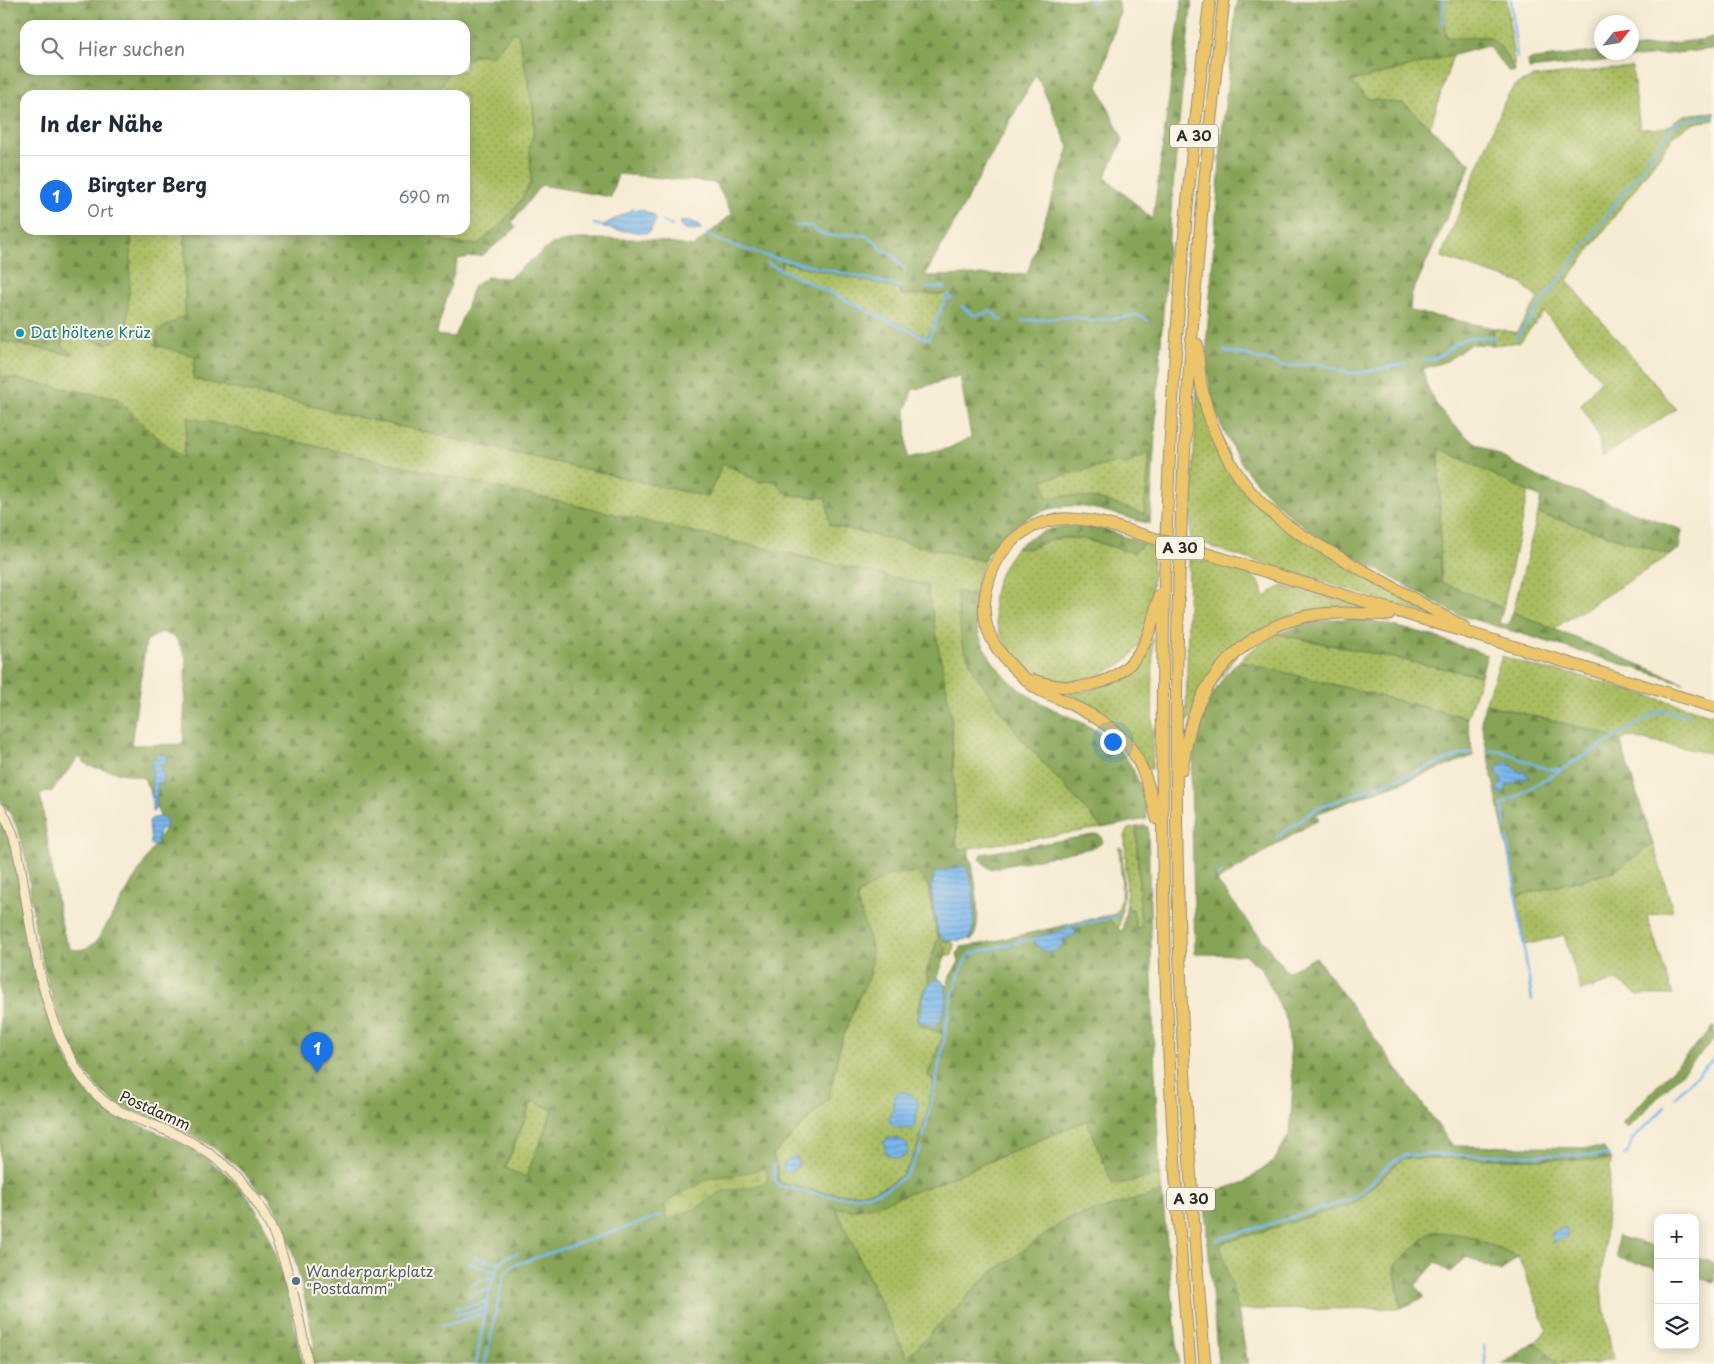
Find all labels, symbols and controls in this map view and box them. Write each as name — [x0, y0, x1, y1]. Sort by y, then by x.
north arrow — [1594, 15, 1639, 60]
search box — [20, 20, 470, 75]
icon: search — [38, 34, 66, 62]
text: Hier suchen — [78, 34, 185, 62]
text: In der Nähe — [40, 107, 162, 139]
road number: A 30 — [1170, 124, 1218, 148]
text: Birgter Berg — [87, 170, 207, 198]
text: 1 — [52, 184, 60, 208]
text: 690 m — [399, 184, 450, 208]
text: Ort — [87, 198, 114, 222]
place label: Dat höltene Krüz — [30, 320, 151, 343]
marker: Dat höltene Krüz — [14, 327, 26, 339]
road number: A 30 — [1156, 536, 1204, 560]
your location — [1100, 729, 1126, 755]
pin: 1 — [301, 1032, 333, 1073]
street label: Postdamm — [117, 1084, 195, 1135]
road number: A 30 — [1167, 1188, 1215, 1210]
map controls — [1654, 1214, 1699, 1349]
button: + — [1654, 1214, 1699, 1259]
place label: Wanderparkplatz "Postdamm" — [306, 1259, 433, 1299]
button: − — [1654, 1259, 1699, 1304]
marker: Wanderparkplatz "Postdamm" — [290, 1275, 302, 1287]
button: layers — [1654, 1304, 1699, 1349]

